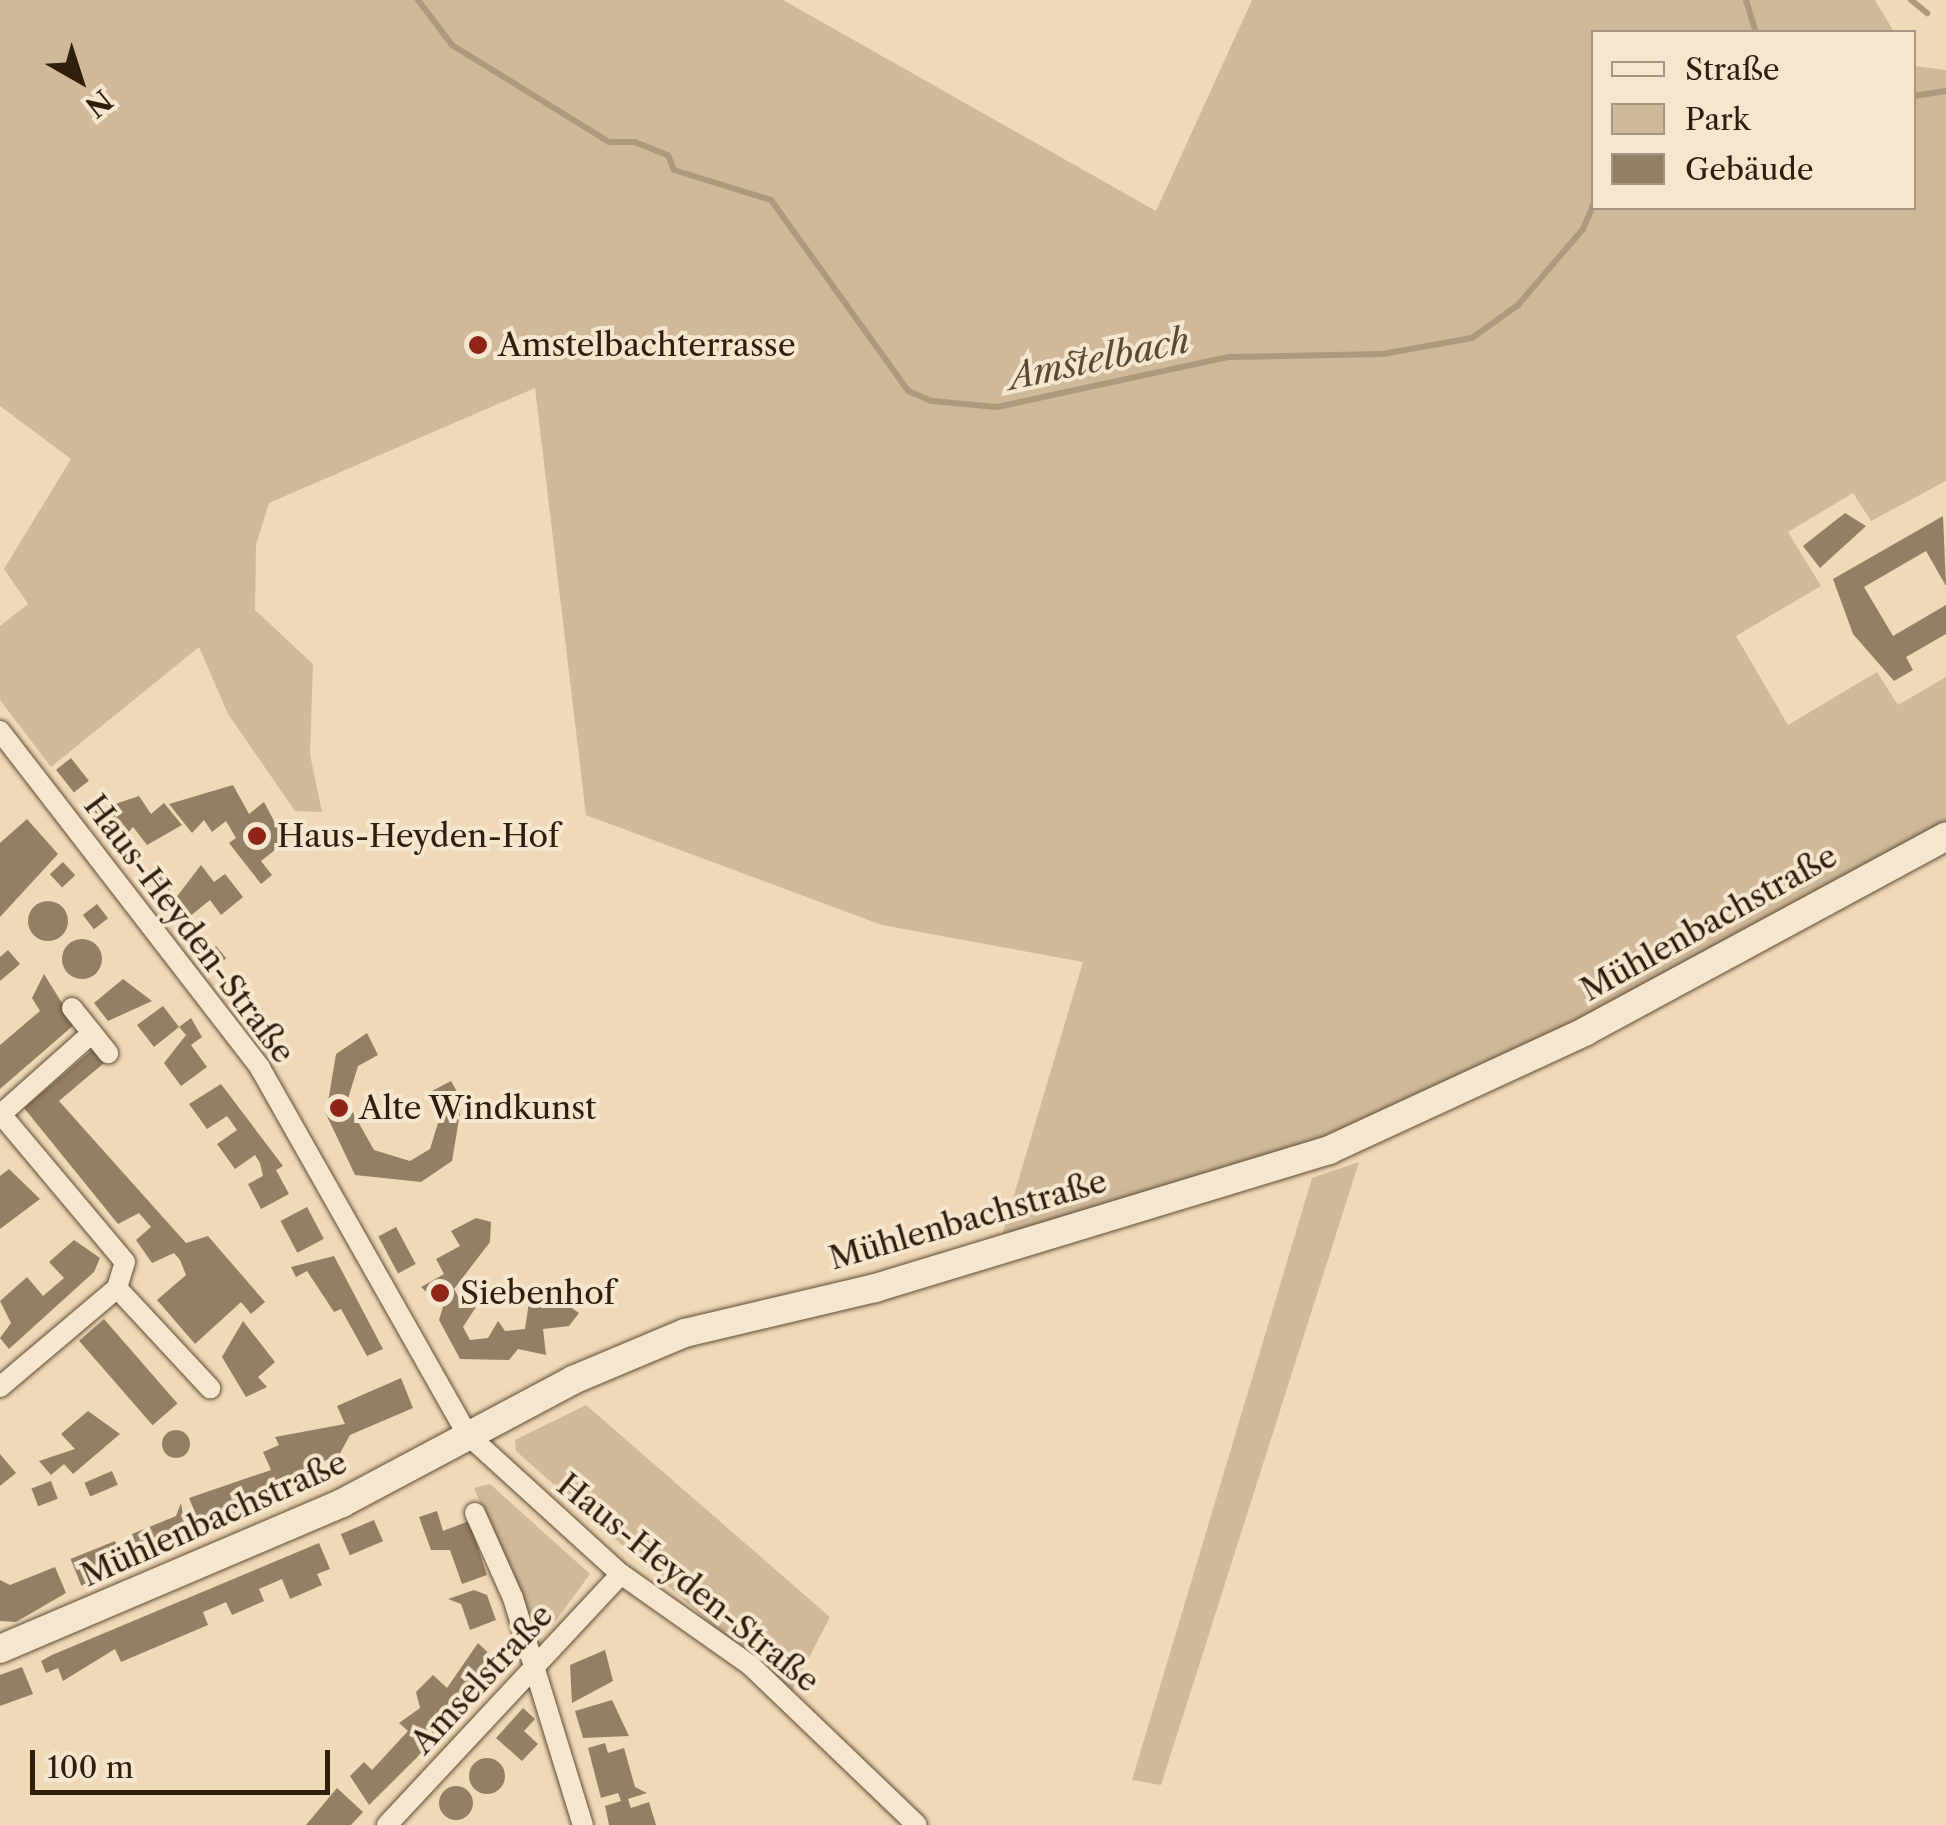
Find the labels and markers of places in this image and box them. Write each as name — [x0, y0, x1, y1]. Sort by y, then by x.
place label: Amstelbachterrasse — [498, 326, 796, 364]
marker: Amstelbachterrasse — [467, 334, 489, 356]
place label: Haus-Heyden-Hof — [277, 817, 559, 855]
marker: Haus-Heyden-Hof — [246, 825, 268, 847]
place label: Alte Windkunst — [359, 1089, 598, 1127]
marker: Alte Windkunst — [328, 1097, 350, 1119]
place label: Siebenhof — [460, 1274, 615, 1312]
marker: Siebenhof — [429, 1282, 451, 1304]

